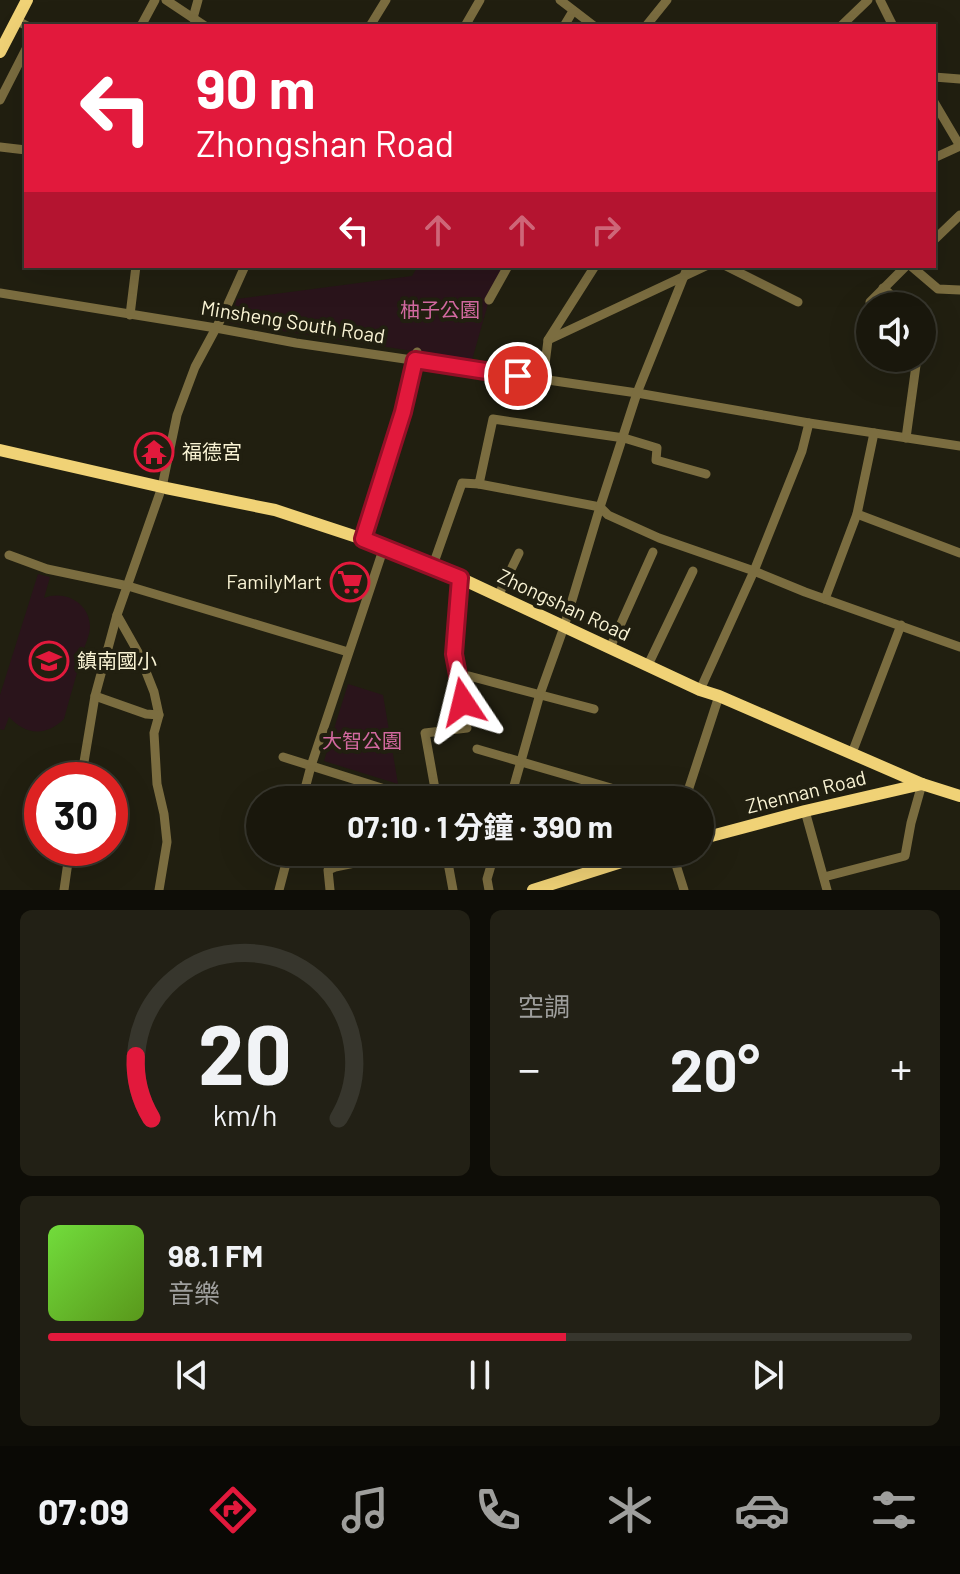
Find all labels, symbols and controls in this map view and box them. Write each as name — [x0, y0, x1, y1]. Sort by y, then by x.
text: 90 m — [196, 53, 316, 120]
icon: left — [64, 56, 168, 160]
text: Zhongshan Road — [196, 121, 454, 164]
icon: left — [332, 208, 376, 252]
icon: ahead — [416, 208, 460, 252]
icon: ahead — [500, 208, 544, 252]
icon: right — [584, 208, 628, 252]
map controls — [856, 292, 936, 372]
button: sound — [856, 292, 936, 372]
street label: Minsheng South Road — [199, 295, 387, 347]
park label: 柚子公園 — [400, 297, 480, 321]
pin — [484, 342, 552, 410]
icon: arrive — [496, 354, 540, 398]
temple icon: 福德宮 — [133, 431, 175, 473]
place label: 福德宮 — [182, 439, 242, 463]
supermarket icon: FamilyMart — [329, 561, 371, 603]
street label: Zhongshan Road — [494, 563, 635, 645]
place label: FamilyMart — [226, 569, 322, 593]
school or university icon: 鎮南國小 — [28, 640, 70, 682]
place label: 鎮南國小 — [77, 648, 157, 672]
position arrow — [421, 660, 505, 744]
park label: 大智公園 — [322, 728, 402, 752]
speed limit sign: 30 — [24, 762, 128, 866]
street label: Zhennan Road — [743, 765, 868, 818]
text: 07:10 · 1 分鐘 · 390 m — [347, 808, 613, 844]
text: 空調 — [518, 990, 570, 1021]
text: 20 — [198, 1002, 292, 1102]
text: 20° — [670, 1032, 760, 1104]
text: − — [518, 1041, 540, 1094]
text: + — [890, 1041, 912, 1094]
text: km/h — [213, 1097, 277, 1132]
text: 98.1 FM — [168, 1237, 263, 1273]
text: 音樂 — [168, 1277, 220, 1308]
icon: previous — [170, 1353, 214, 1397]
icon: pause — [458, 1353, 502, 1397]
icon: next — [746, 1353, 790, 1397]
icon: directions — [205, 1482, 261, 1538]
icon: music — [337, 1482, 393, 1538]
icon: phone — [470, 1482, 526, 1538]
icon: climate — [602, 1482, 658, 1538]
icon: car — [734, 1482, 790, 1538]
icon: filters — [866, 1482, 922, 1538]
text: 07:09 — [38, 1489, 129, 1532]

